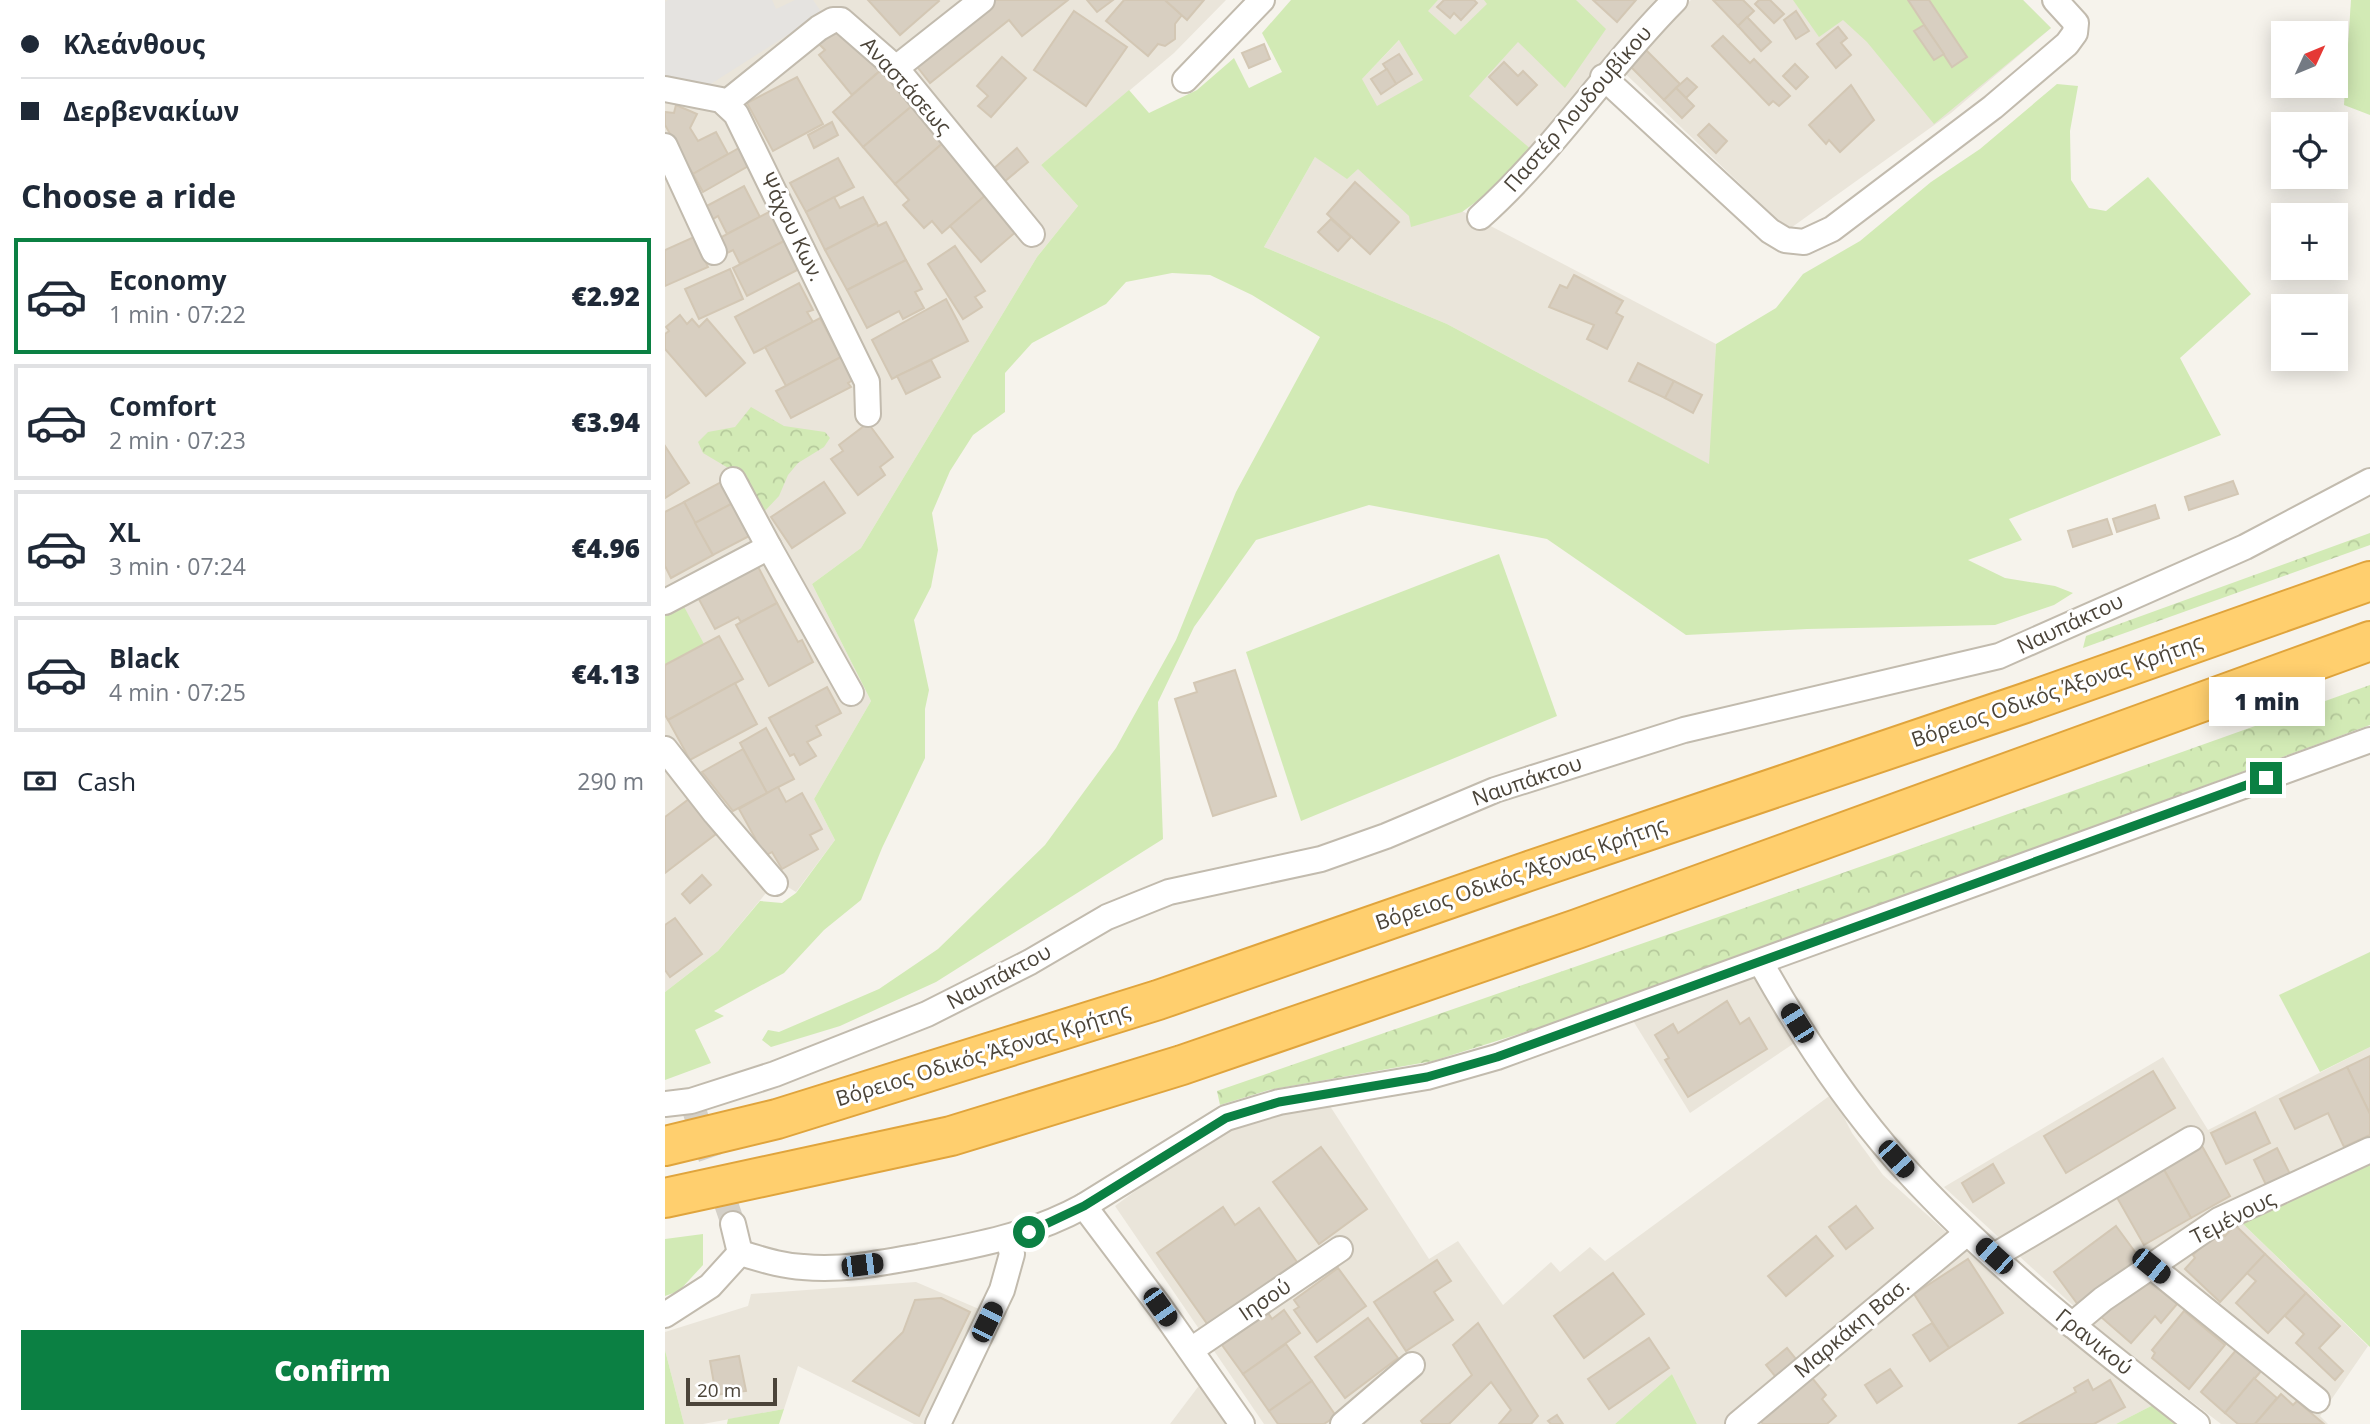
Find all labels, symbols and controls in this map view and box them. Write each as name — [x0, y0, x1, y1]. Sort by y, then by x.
street label: Παστέρ Λουδουβίκου — [1497, 19, 1657, 197]
north arrow — [2271, 21, 2349, 98]
map controls — [2271, 21, 2348, 371]
text: Κλεάνθους — [63, 26, 205, 62]
street label: Αναστάσεως — [855, 31, 958, 140]
text: Δερβενακίων — [63, 93, 239, 129]
button: locate — [2271, 112, 2348, 189]
street label: Ψάχου Κων. — [754, 167, 831, 286]
text: Choose a ride — [21, 174, 236, 217]
button: + — [2271, 203, 2348, 280]
text: Economy — [109, 262, 227, 298]
icon: car — [25, 265, 88, 328]
text: €2.92 — [572, 278, 640, 314]
button: − — [2271, 294, 2348, 371]
text: 1 min · 07:22 — [109, 298, 246, 330]
text: Comfort — [109, 388, 216, 424]
icon: car — [25, 391, 88, 454]
text: €3.94 — [572, 404, 640, 440]
text: 2 min · 07:23 — [109, 424, 246, 456]
text: XL — [109, 514, 141, 550]
icon: car — [25, 517, 88, 580]
text: €4.96 — [572, 530, 640, 566]
text: 3 min · 07:24 — [109, 550, 246, 582]
street label: Ναυπάκτου — [2012, 586, 2127, 660]
street label: Βόρειος Οδικός Άξονας Κρήτης — [1907, 627, 2206, 753]
text: Black — [109, 640, 180, 676]
icon: car — [25, 643, 88, 706]
text: €4.13 — [572, 656, 640, 692]
text: 4 min · 07:25 — [109, 676, 246, 708]
callout: 1 min — [2208, 676, 2324, 726]
text: 1 min — [2234, 685, 2300, 717]
street label: Ναυπάκτου — [1468, 748, 1585, 812]
icon: cash — [21, 762, 59, 800]
route end — [2250, 762, 2282, 794]
text: Cash — [77, 763, 136, 799]
text: 290 m — [577, 765, 644, 797]
street label: Βόρειος Οδικός Άξονας Κρήτης — [1371, 810, 1670, 936]
street label: Ναυπάκτου — [941, 937, 1056, 1015]
street label: Βόρειος Οδικός Άξονας Κρήτης — [832, 996, 1133, 1112]
car — [1777, 1000, 1818, 1046]
car — [1875, 1136, 1918, 1182]
street label: Τεμένους — [2185, 1184, 2280, 1250]
route start — [1013, 1216, 1045, 1248]
car — [1972, 1234, 2017, 1278]
car — [2129, 1245, 2174, 1287]
car — [840, 1252, 885, 1278]
street label: Μαρκάκη Βασ. — [1788, 1271, 1915, 1384]
street label: Ιησού — [1233, 1272, 1296, 1327]
car — [1140, 1284, 1181, 1330]
car — [969, 1299, 1006, 1345]
street label: Γρανικού — [2050, 1302, 2139, 1381]
button: Confirm — [21, 1330, 644, 1410]
scale bar — [686, 1375, 777, 1407]
text: 20 m — [697, 1377, 741, 1403]

